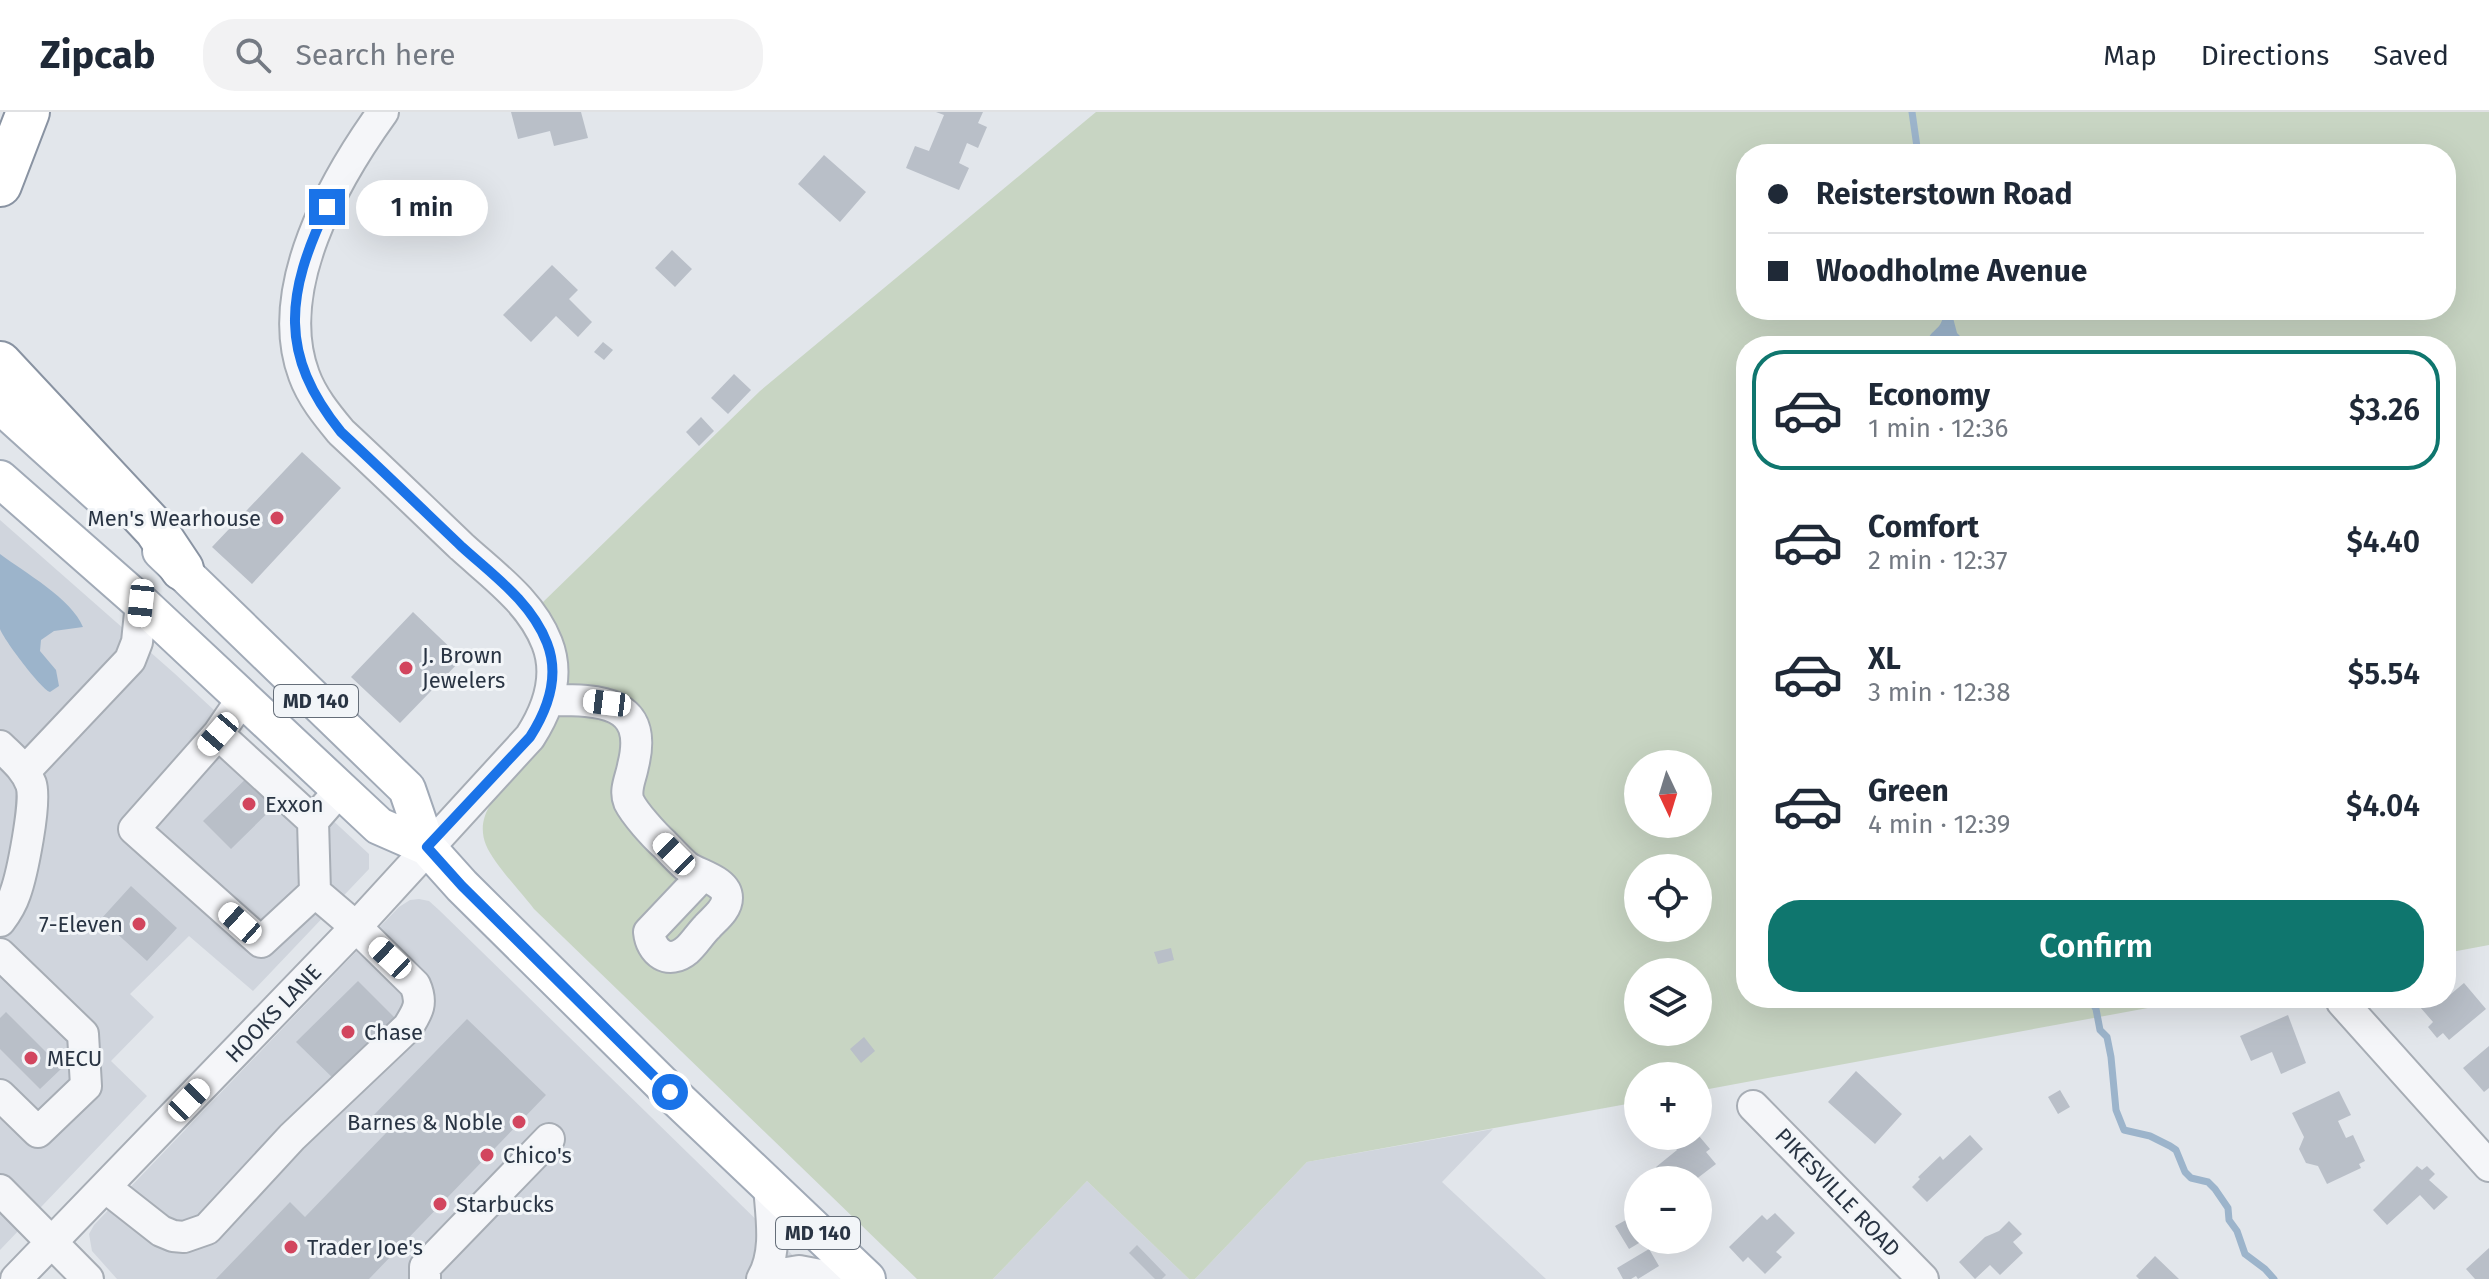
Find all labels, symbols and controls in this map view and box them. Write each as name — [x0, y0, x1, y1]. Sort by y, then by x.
search box — [203, 19, 763, 91]
text: Zipcab — [40, 32, 155, 78]
icon: search — [231, 33, 275, 77]
text: Search here — [295, 37, 456, 73]
text: Map — [2103, 39, 2157, 72]
text: Directions — [2201, 39, 2329, 72]
text: Saved — [2373, 39, 2449, 72]
text: Reisterstown Road — [1816, 176, 2073, 212]
callout: 1 min — [355, 179, 487, 235]
route end — [309, 189, 345, 225]
text: 1 min — [391, 192, 453, 223]
text: Woodholme Avenue — [1816, 253, 2087, 289]
icon: car — [1772, 374, 1844, 446]
text: Economy — [1868, 377, 1990, 413]
text: $3.26 — [2349, 392, 2420, 428]
text: 1 min · 12:36 — [1868, 413, 2008, 444]
place label: Men's Wearhouse — [88, 505, 261, 532]
icon: car — [1772, 506, 1844, 578]
marker: Men's Wearhouse — [268, 509, 286, 527]
text: Comfort — [1868, 509, 1979, 545]
text: $4.40 — [2346, 524, 2420, 560]
text: 2 min · 12:37 — [1868, 545, 2008, 576]
car — [127, 578, 155, 628]
icon: car — [1772, 638, 1844, 710]
text: XL — [1868, 641, 1901, 677]
place label: J. Brown Jewelers — [422, 642, 505, 694]
text: $5.54 — [2348, 656, 2420, 692]
marker: J. Brown Jewelers — [397, 659, 415, 677]
text: 3 min · 12:38 — [1868, 677, 2011, 708]
road number: MD 140 — [274, 685, 358, 717]
car — [582, 688, 632, 718]
car — [193, 708, 243, 760]
north arrow — [1624, 750, 1712, 838]
map controls — [1624, 750, 1712, 1254]
icon: car — [1772, 770, 1844, 842]
text: Green — [1868, 773, 1949, 809]
text: $4.04 — [2346, 788, 2420, 824]
place label: Exxon — [265, 791, 324, 818]
marker: Exxon — [240, 795, 258, 813]
text: 4 min · 12:39 — [1868, 809, 2011, 840]
car — [649, 829, 699, 879]
button: locate — [1624, 854, 1712, 942]
car — [214, 898, 266, 948]
button: Confirm — [1768, 900, 2424, 992]
place label: 7-Eleven — [39, 911, 123, 938]
marker: 7-Eleven — [130, 915, 148, 933]
car — [364, 933, 416, 983]
button: layers — [1624, 958, 1712, 1046]
street label: HOOKS LANE — [220, 959, 327, 1068]
place label: Chase — [364, 1019, 423, 1046]
marker: Chase — [339, 1023, 357, 1041]
place label: MECU — [47, 1045, 102, 1072]
marker: MECU — [22, 1049, 40, 1067]
button: + — [1624, 1062, 1712, 1150]
car — [164, 1074, 214, 1126]
route start — [652, 1074, 688, 1110]
place label: Barnes & Noble — [347, 1109, 503, 1136]
marker: Barnes & Noble — [510, 1113, 528, 1131]
street label: PIKESVILLE ROAD — [1769, 1122, 1906, 1262]
place label: Chico's — [503, 1142, 572, 1169]
marker: Chico's — [478, 1146, 496, 1164]
button: − — [1624, 1166, 1712, 1254]
place label: Starbucks — [456, 1191, 554, 1218]
marker: Starbucks — [431, 1195, 449, 1213]
road number: MD 140 — [776, 1217, 860, 1249]
place label: Trader Joe's — [307, 1234, 423, 1261]
marker: Trader Joe's — [282, 1238, 300, 1256]

